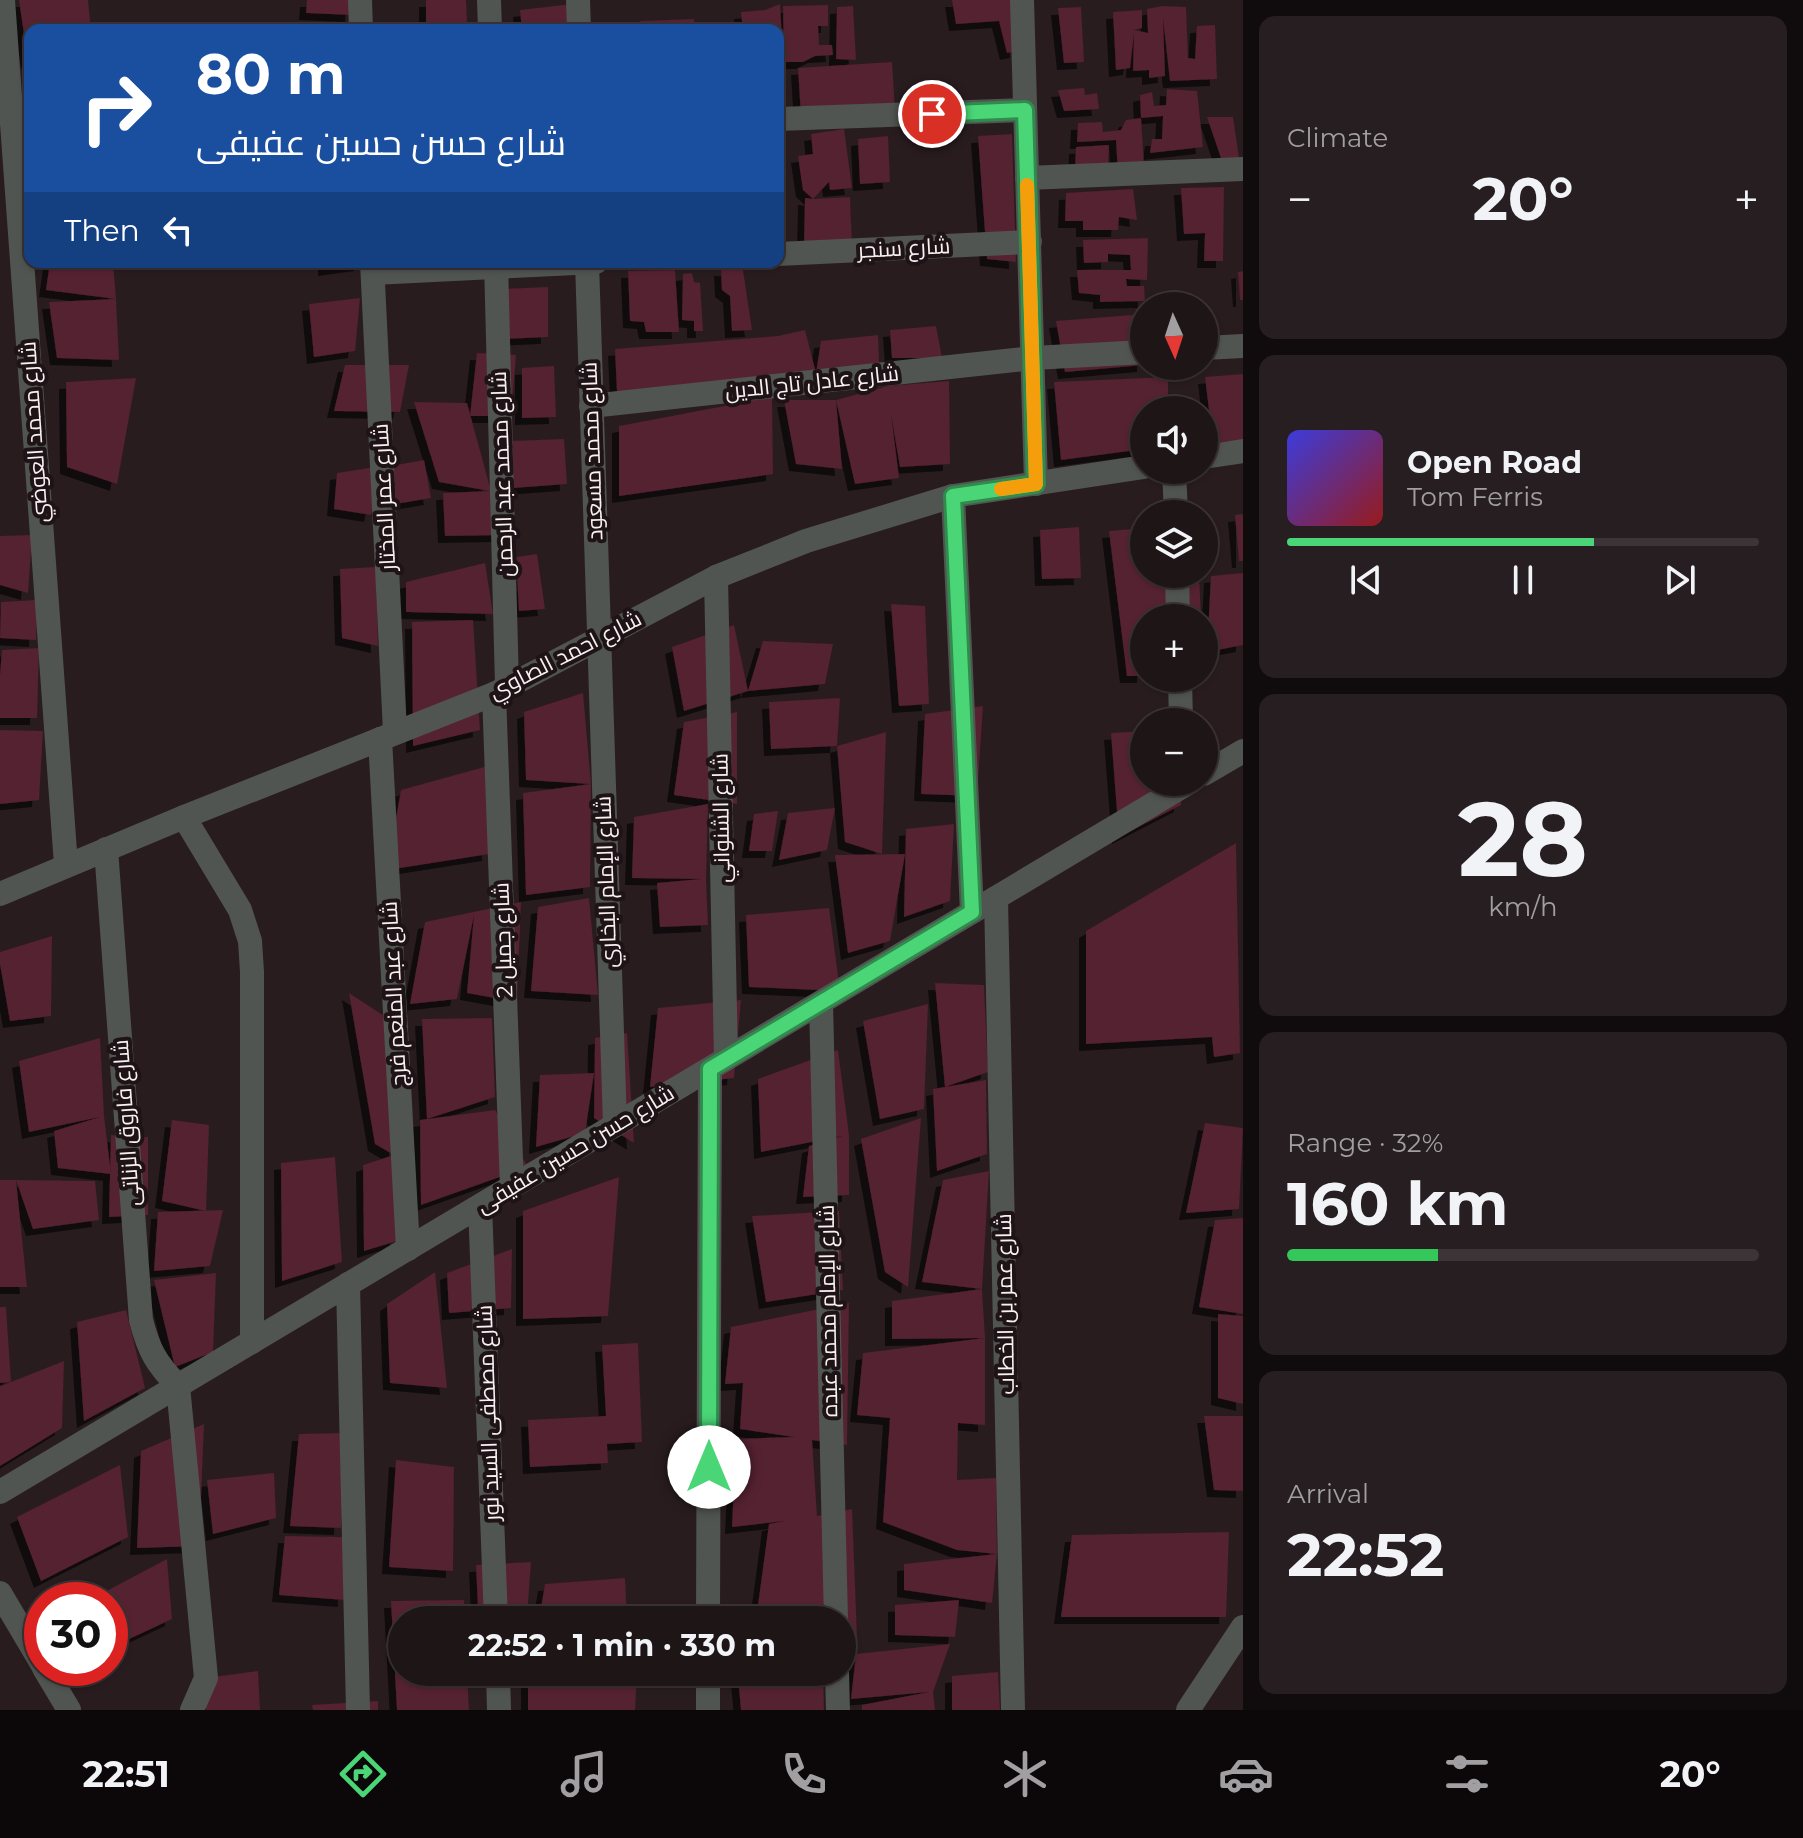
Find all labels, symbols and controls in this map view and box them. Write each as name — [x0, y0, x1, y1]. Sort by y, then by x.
text: 80 m — [196, 40, 346, 108]
icon: right — [64, 56, 168, 160]
pin — [898, 80, 966, 148]
icon: arrive — [910, 92, 954, 136]
text: شارع حسن حسين عفيفى — [196, 120, 566, 164]
text: Climate — [1287, 122, 1388, 154]
text: 20° — [1472, 162, 1574, 235]
text: − — [1287, 172, 1312, 226]
text: + — [1734, 172, 1759, 226]
icon: left — [156, 208, 200, 252]
text: Then — [64, 212, 140, 249]
street label: شارع سنجر — [855, 232, 951, 265]
north arrow — [1130, 292, 1218, 380]
map controls — [1130, 292, 1218, 796]
street label: شارع محمد العوضي — [14, 340, 57, 524]
street label: شارع عادل تاج الدين — [724, 359, 900, 406]
street label: شارع محمد مسعود — [575, 361, 610, 541]
street label: شارع محمد عبد الرحمن — [485, 370, 520, 578]
button: sound — [1130, 396, 1218, 484]
street label: شارع عمر المختار — [367, 423, 402, 573]
text: Open Road — [1407, 444, 1582, 481]
text: Tom Ferris — [1407, 481, 1543, 513]
button: layers — [1130, 500, 1218, 588]
icon: previous — [1344, 558, 1388, 602]
icon: pause — [1501, 558, 1545, 602]
icon: next — [1658, 558, 1702, 602]
button: + — [1130, 604, 1218, 692]
street label: شارع احمد الصاوي — [484, 605, 647, 708]
button: − — [1130, 708, 1218, 796]
street label: شارع الشنواني — [706, 753, 739, 883]
text: 28 — [1458, 775, 1588, 902]
street label: شارع الإمام البخاري — [590, 795, 625, 969]
street label: شارع جميل 2 — [487, 882, 520, 998]
text: km/h — [1488, 891, 1558, 923]
street label: شارع عبد المنعم فرج — [376, 900, 414, 1087]
street label: شارع فاروق الزناتى — [107, 1039, 146, 1207]
street label: شارع حسن حسين عفيفى — [471, 1079, 679, 1220]
text: Range · 32% — [1287, 1127, 1443, 1159]
text: 160 km — [1287, 1167, 1508, 1240]
street label: شارع الإمام محمد عبده — [813, 1204, 845, 1417]
street label: شارع عمر بن الخطاب — [990, 1213, 1021, 1395]
street label: شارع مصطفى السيد نور — [471, 1304, 506, 1524]
position arrow — [667, 1425, 751, 1509]
text: Arrival — [1287, 1478, 1369, 1510]
text: 22:52 — [1287, 1518, 1444, 1591]
speed limit sign: 30 — [24, 1582, 128, 1686]
text: 22:52 · 1 min · 330 m — [468, 1627, 776, 1664]
icon: directions — [335, 1746, 391, 1802]
icon: music — [556, 1746, 612, 1802]
icon: phone — [776, 1746, 832, 1802]
icon: climate — [997, 1746, 1053, 1802]
icon: car — [1218, 1746, 1274, 1802]
icon: filters — [1439, 1746, 1495, 1802]
text: 22:51 — [82, 1752, 170, 1796]
text: 20° — [1660, 1752, 1721, 1796]

